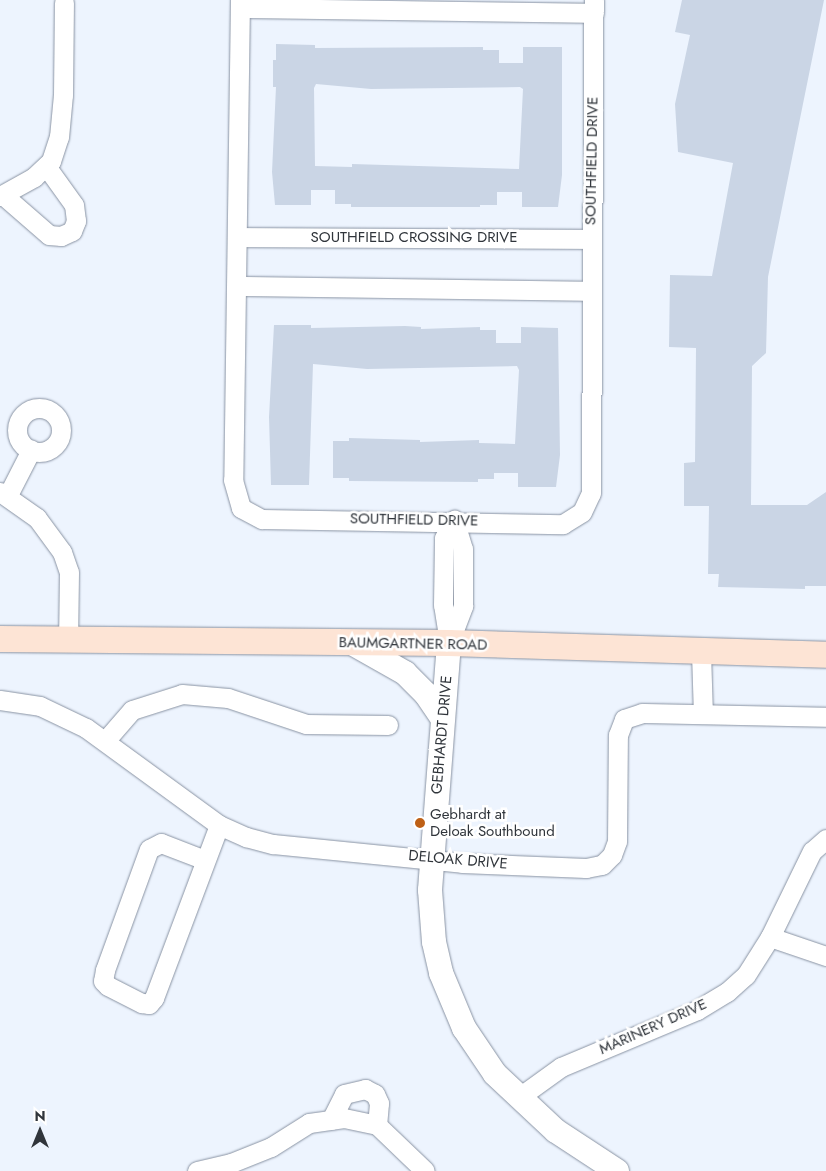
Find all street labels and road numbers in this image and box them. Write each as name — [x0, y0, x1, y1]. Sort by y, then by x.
street label: SOUTHFIELD DRIVE — [582, 97, 602, 225]
street label: SOUTHFIELD CROSSING DRIVE — [311, 229, 517, 247]
street label: SOUTHFIELD DRIVE — [350, 510, 478, 530]
street label: BAUMGARTNER ROAD — [338, 634, 488, 654]
street label: GEBHARDT DRIVE — [428, 675, 456, 795]
street label: DELOAK DRIVE — [408, 847, 508, 873]
street label: MARINERY DRIVE — [596, 995, 710, 1059]

